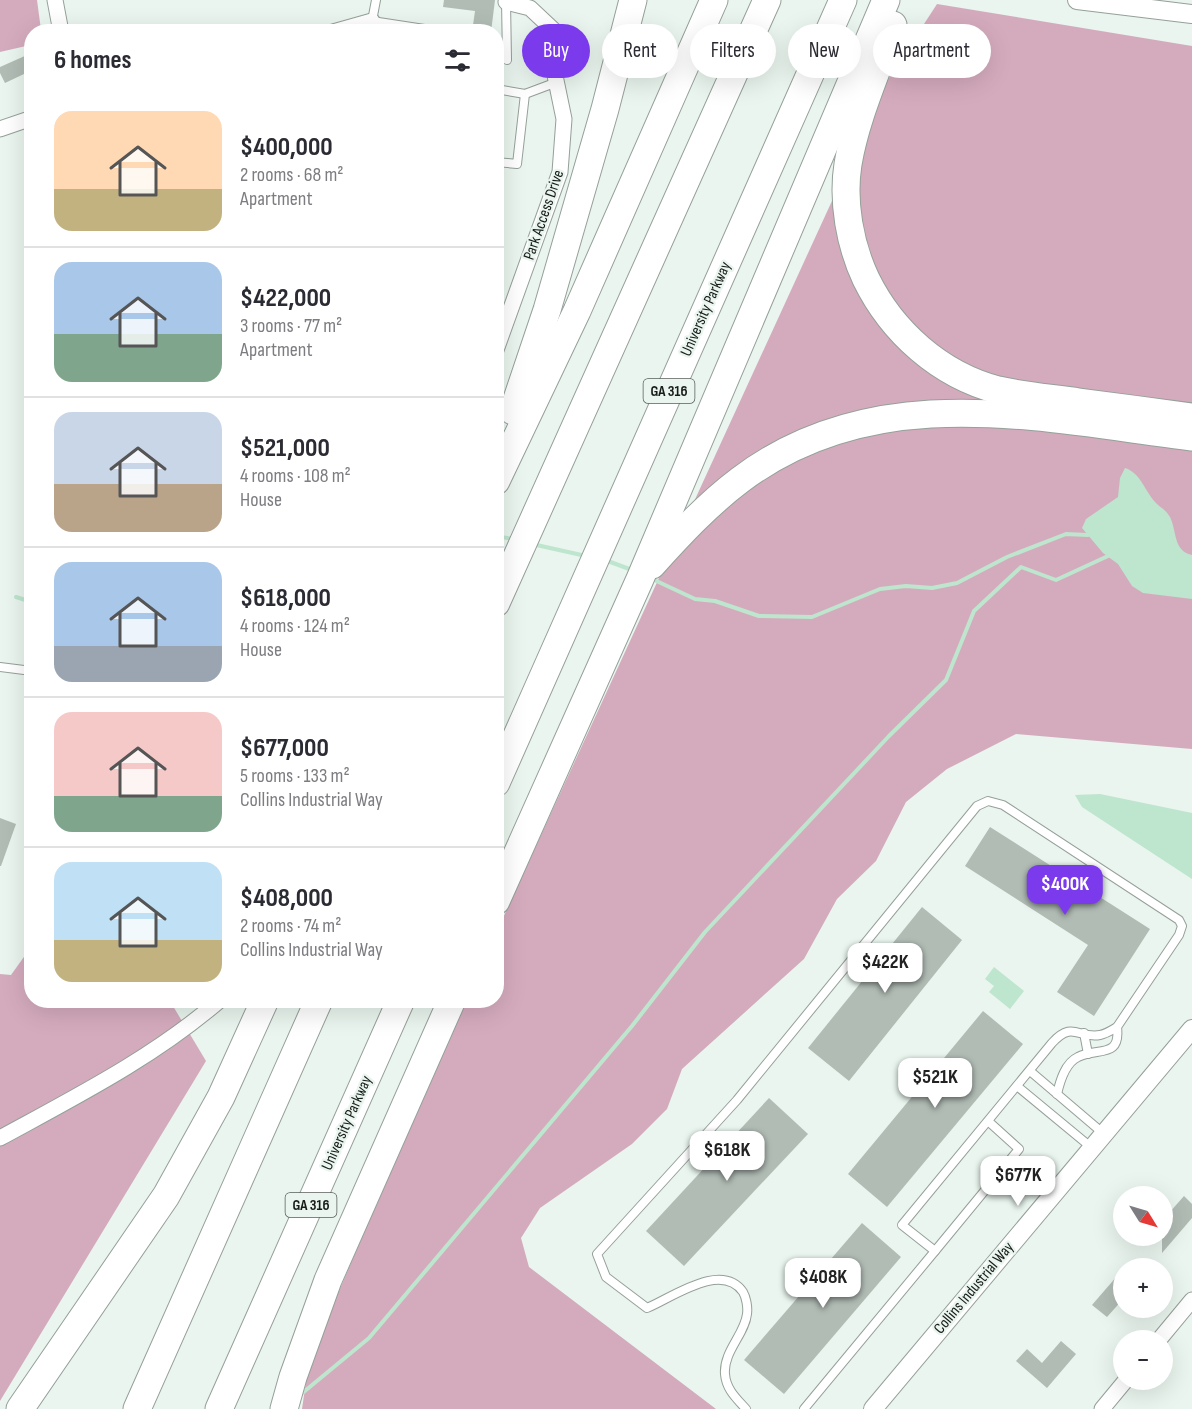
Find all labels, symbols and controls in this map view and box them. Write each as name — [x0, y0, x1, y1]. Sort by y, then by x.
chip: Buy — [522, 24, 590, 78]
chip: Rent — [602, 24, 678, 78]
chip: Filters — [690, 24, 776, 78]
chip: New — [788, 24, 861, 78]
chip: Apartment — [873, 24, 991, 78]
icon: filters — [441, 44, 474, 77]
text: 6 homes — [54, 45, 132, 76]
text: $400,000 — [240, 132, 333, 163]
icon: home — [102, 135, 174, 207]
text: 2 rooms · 68 m² — [240, 163, 344, 187]
street label: Park Access Drive — [520, 168, 568, 262]
text: Apartment — [240, 187, 313, 211]
street label: University Parkway — [677, 259, 735, 359]
text: $422,000 — [240, 283, 331, 314]
icon: home — [102, 286, 174, 358]
text: 3 rooms · 77 m² — [240, 314, 342, 338]
text: Apartment — [240, 338, 313, 362]
road number: GA 316 — [644, 379, 694, 403]
text: $521,000 — [240, 433, 330, 464]
icon: home — [102, 436, 174, 508]
text: 4 rooms · 108 m² — [240, 464, 351, 488]
text: House — [240, 488, 282, 512]
text: $618,000 — [240, 583, 331, 614]
icon: home — [102, 586, 174, 658]
text: 4 rooms · 124 m² — [240, 614, 350, 638]
text: House — [240, 638, 282, 662]
text: $677,000 — [240, 733, 329, 764]
icon: home — [102, 736, 174, 808]
text: 5 rooms · 133 m² — [240, 764, 350, 788]
text: Collins Industrial Way — [240, 788, 383, 812]
pin: $400K — [1023, 865, 1107, 916]
text: $400K — [1041, 872, 1089, 896]
text: $408,000 — [240, 883, 333, 914]
icon: home — [102, 886, 174, 958]
text: 2 rooms · 74 m² — [240, 914, 341, 938]
text: Collins Industrial Way — [240, 938, 383, 962]
pin: $422K — [843, 943, 927, 994]
text: $422K — [862, 950, 909, 974]
pin: $521K — [893, 1058, 977, 1109]
text: $521K — [912, 1065, 958, 1089]
street label: University Parkway — [318, 1073, 376, 1173]
pin: $618K — [685, 1131, 769, 1182]
text: $618K — [704, 1138, 750, 1162]
pin: $677K — [976, 1156, 1060, 1207]
text: $677K — [994, 1163, 1042, 1187]
north arrow — [1113, 1186, 1173, 1246]
map controls — [1113, 1186, 1173, 1390]
road number: GA 316 — [286, 1193, 336, 1217]
street label: Collins Industrial Way — [930, 1238, 1018, 1338]
pin: $408K — [781, 1258, 865, 1309]
button: + — [1113, 1258, 1173, 1318]
text: $408K — [799, 1265, 847, 1289]
button: − — [1113, 1330, 1173, 1390]

